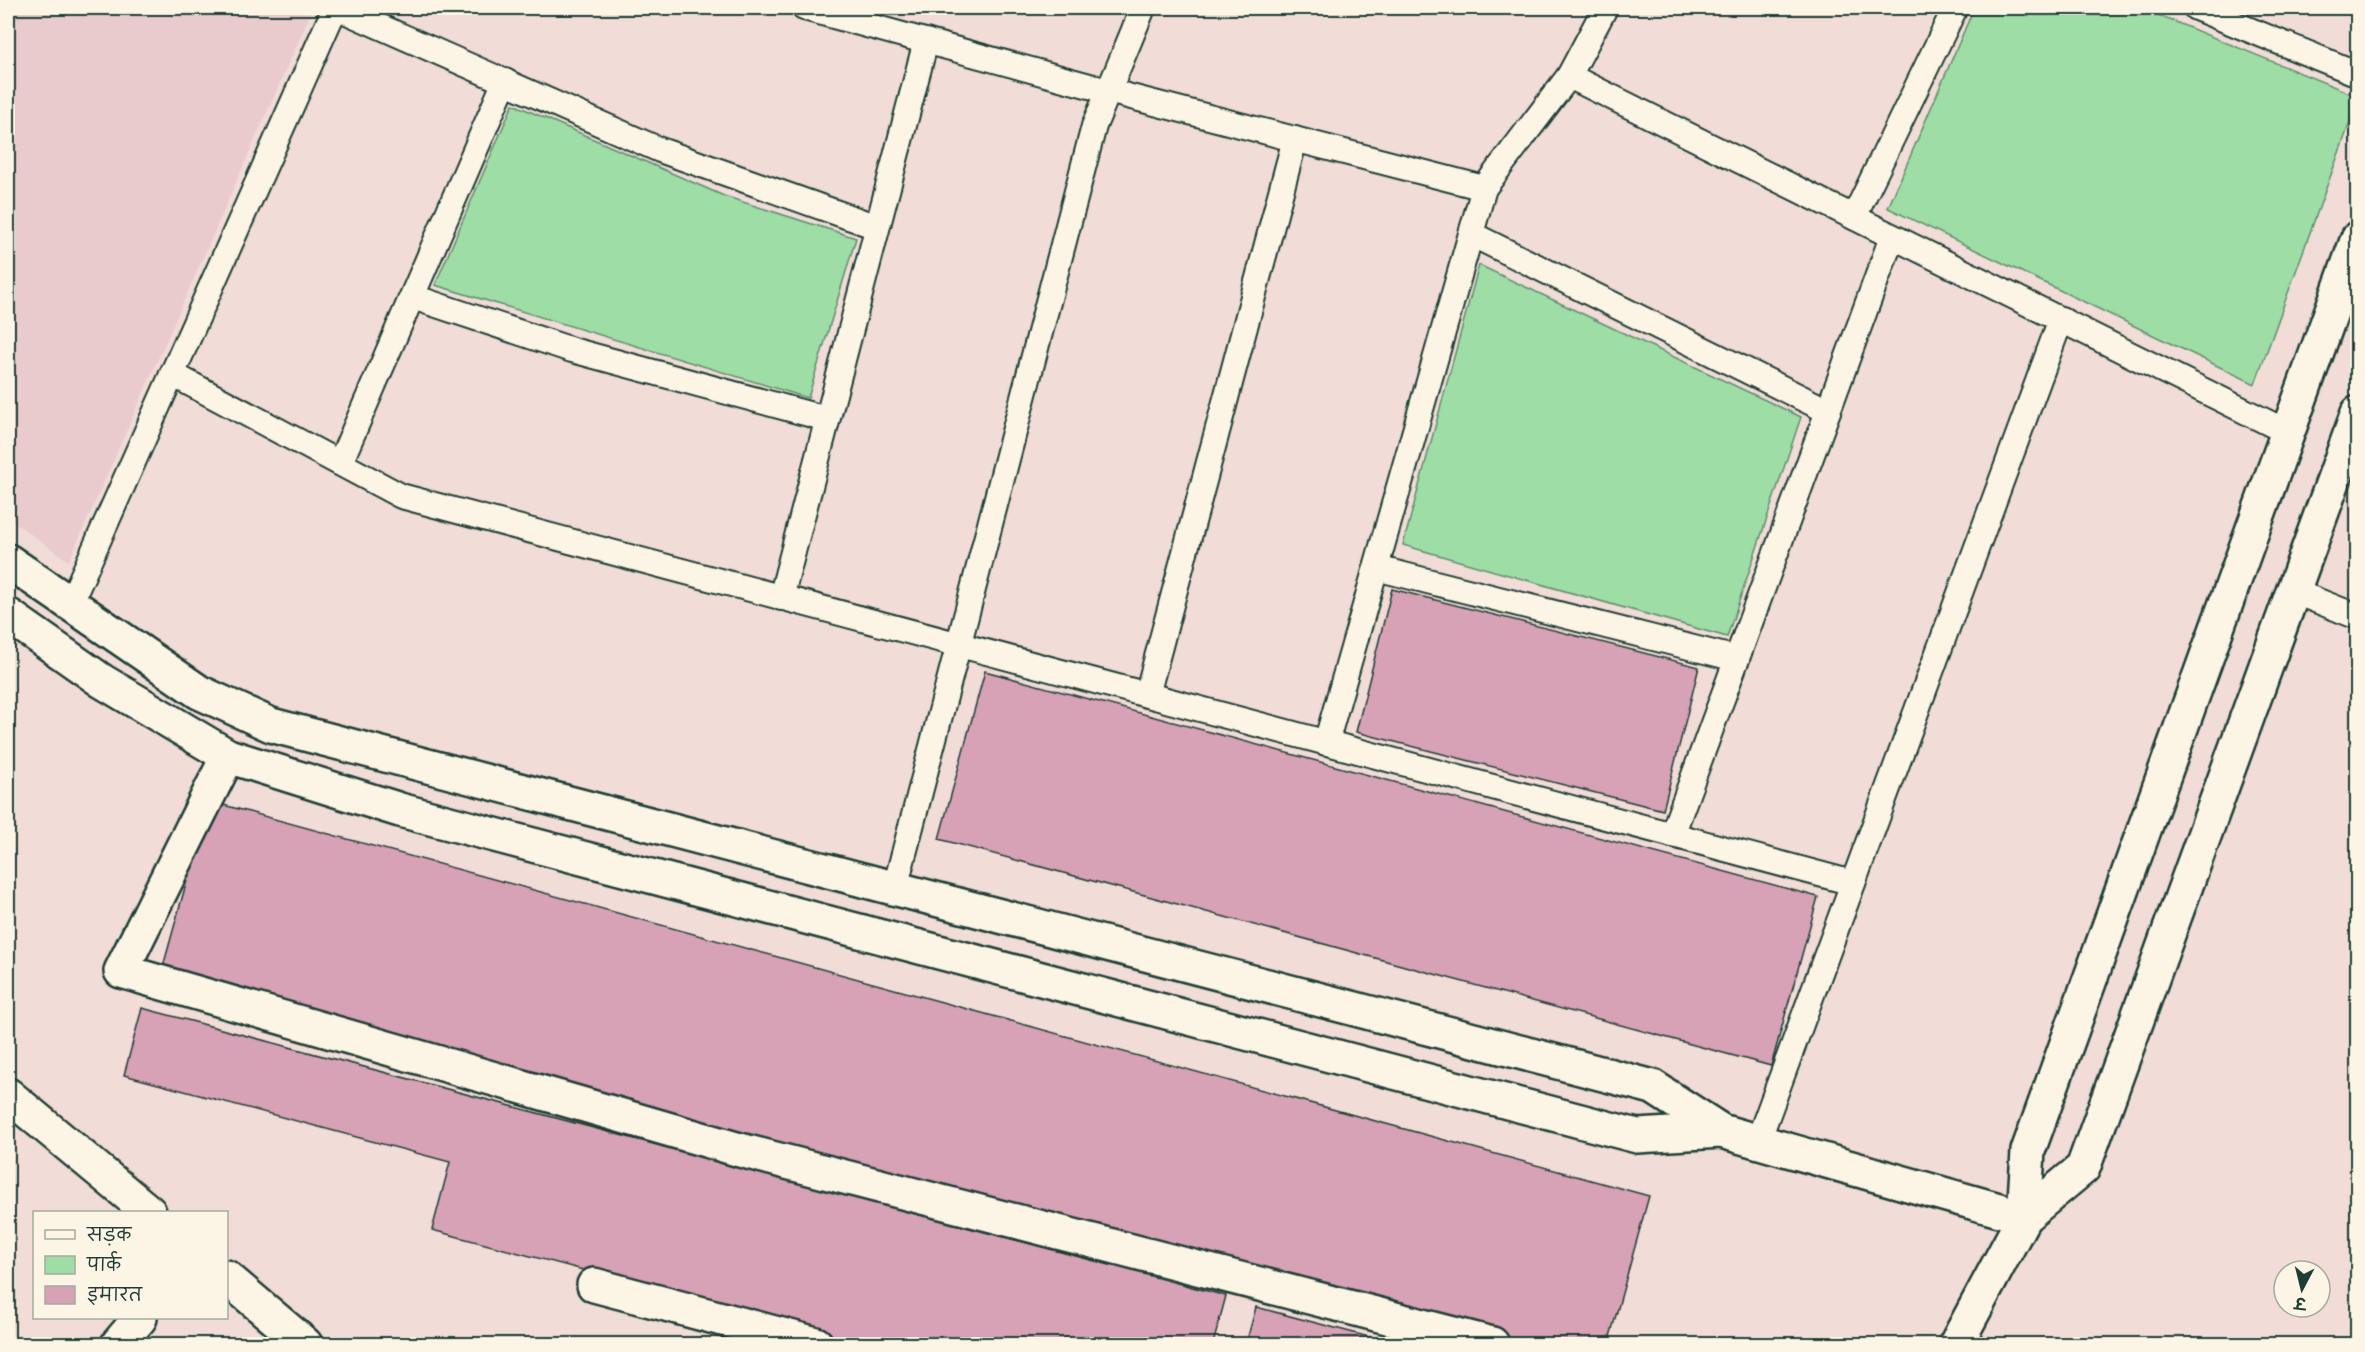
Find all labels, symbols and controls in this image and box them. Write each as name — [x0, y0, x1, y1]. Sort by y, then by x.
legend — [33, 1211, 228, 1319]
text: सड़क — [86, 1224, 132, 1248]
text: पार्क — [86, 1251, 122, 1278]
north arrow — [2272, 1259, 2332, 1319]
text: इमारत — [87, 1284, 143, 1308]
text: उ — [2292, 1291, 2309, 1314]

